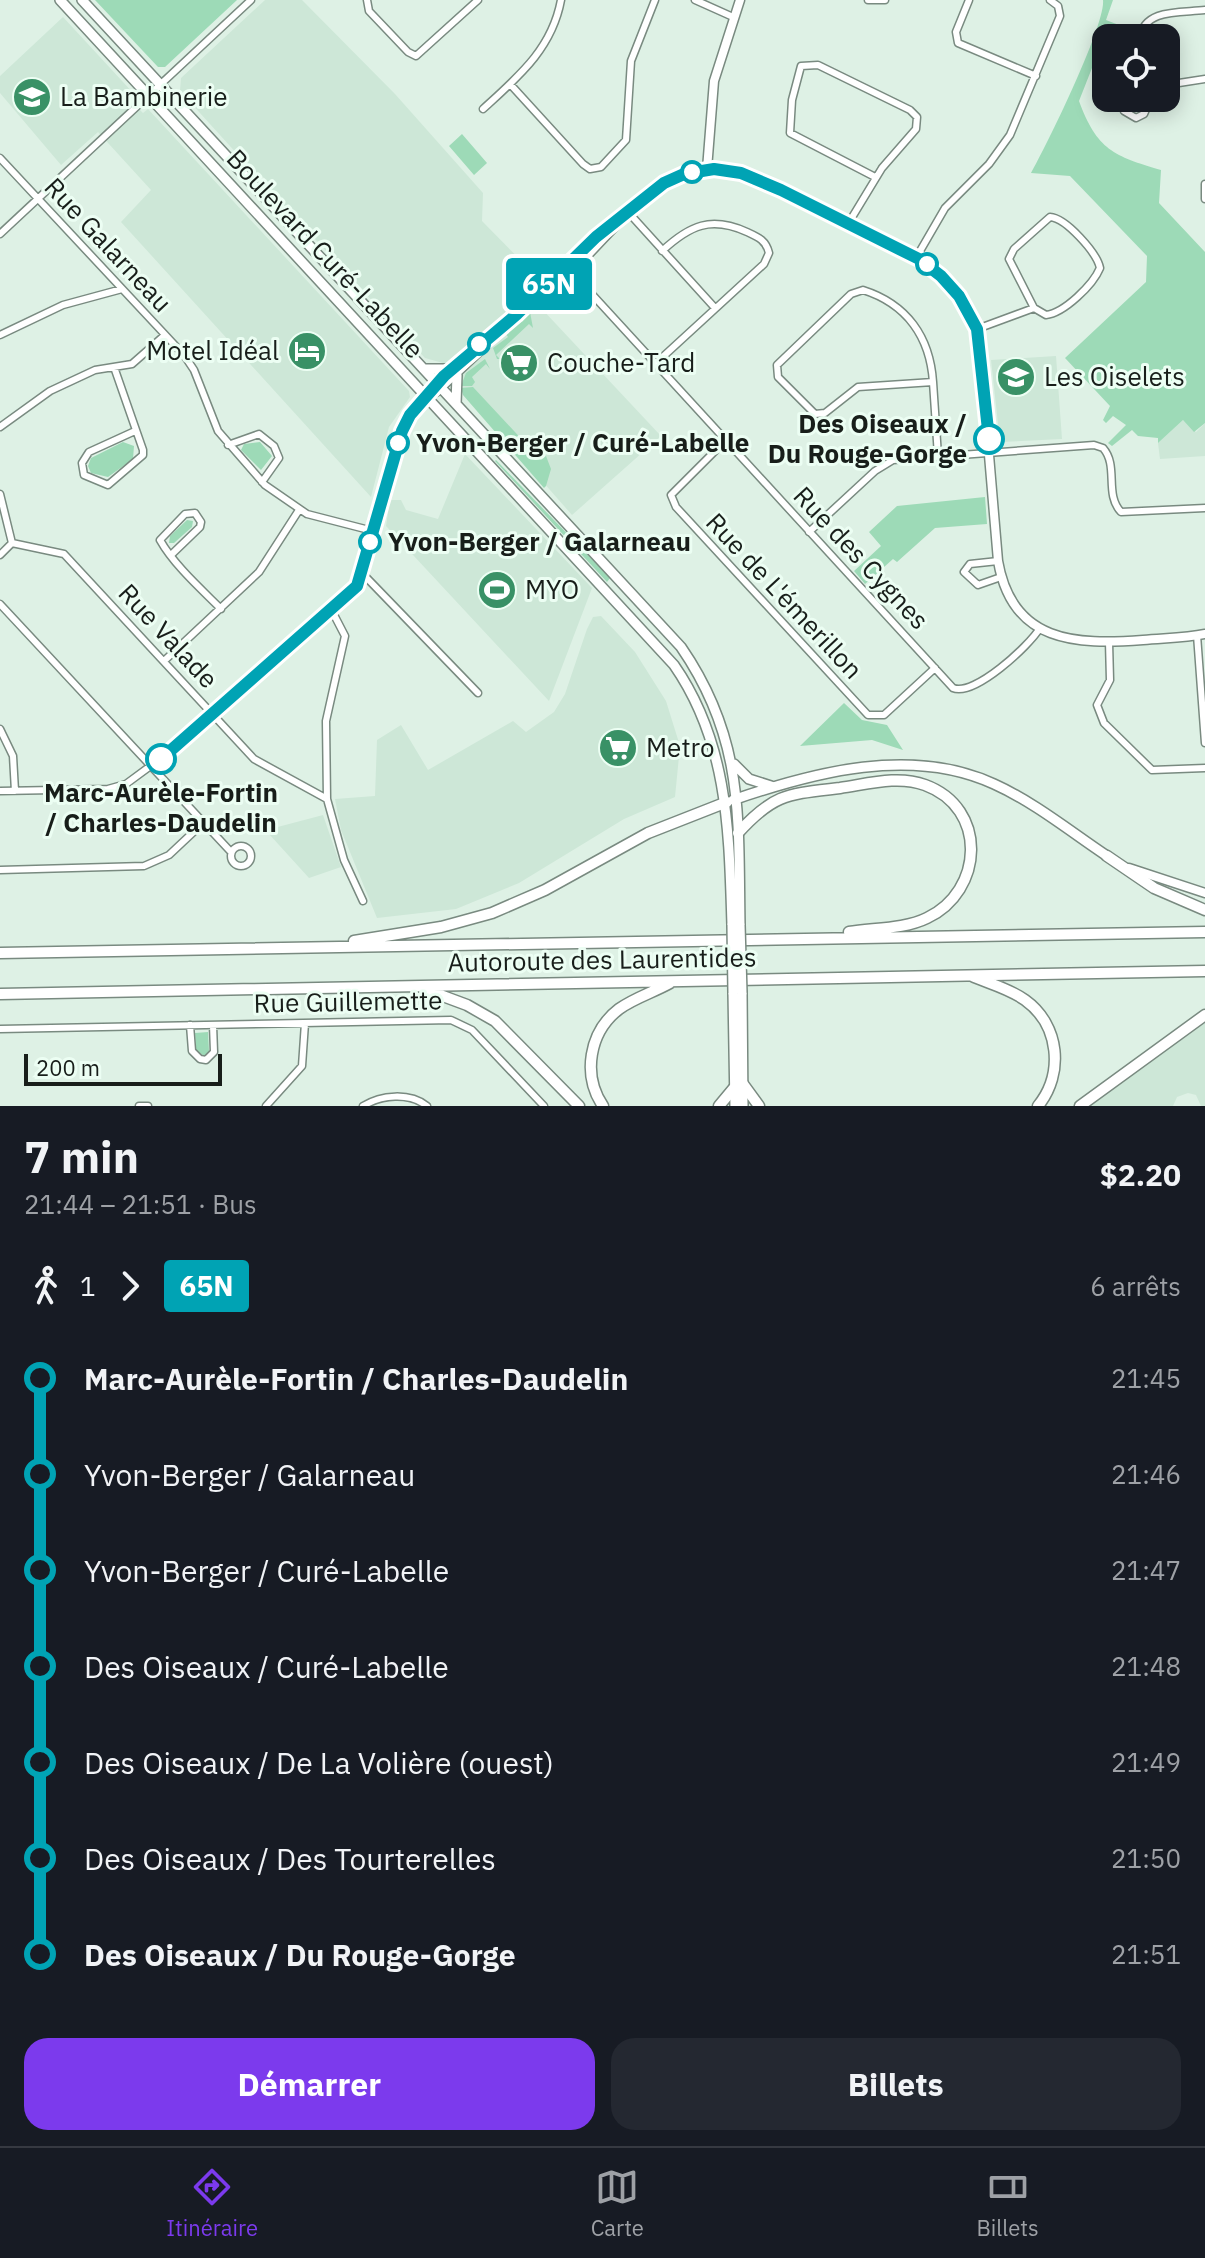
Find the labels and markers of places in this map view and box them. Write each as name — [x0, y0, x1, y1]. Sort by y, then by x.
school or university icon: La Bambinerie — [11, 76, 53, 118]
place label: La Bambinerie — [60, 79, 228, 113]
unlabelled marker — [681, 161, 703, 183]
unlabelled marker — [916, 253, 938, 275]
hotel icon: Motel Idéal — [286, 330, 328, 372]
place label: Motel Idéal — [146, 333, 279, 367]
unlabelled marker — [468, 333, 490, 355]
supermarket icon: Couche-Tard — [498, 342, 540, 384]
place label: Couche-Tard — [547, 345, 695, 379]
school or university icon: Les Oiselets — [995, 356, 1037, 398]
place label: Les Oiselets — [1044, 359, 1185, 393]
place label: Des Oiseaux / Du Rouge-Gorge — [768, 406, 967, 470]
marker: Des Oiseaux / Du Rouge-Gorge — [974, 424, 1004, 454]
place label: Yvon-Berger / Curé-Labelle — [416, 425, 749, 459]
marker: Yvon-Berger / Curé-Labelle — [387, 432, 409, 454]
place label: Yvon-Berger / Galarneau — [388, 524, 691, 558]
marker: Yvon-Berger / Galarneau — [359, 531, 381, 553]
sports icon: MYO — [476, 569, 518, 611]
place label: MYO — [525, 572, 579, 606]
supermarket icon: Metro — [597, 727, 639, 769]
place label: Metro — [646, 730, 714, 764]
marker: Marc-Aurèle-Fortin / Charles-Daudelin — [146, 744, 176, 774]
place label: Marc-Aurèle-Fortin / Charles-Daudelin — [44, 775, 278, 839]

